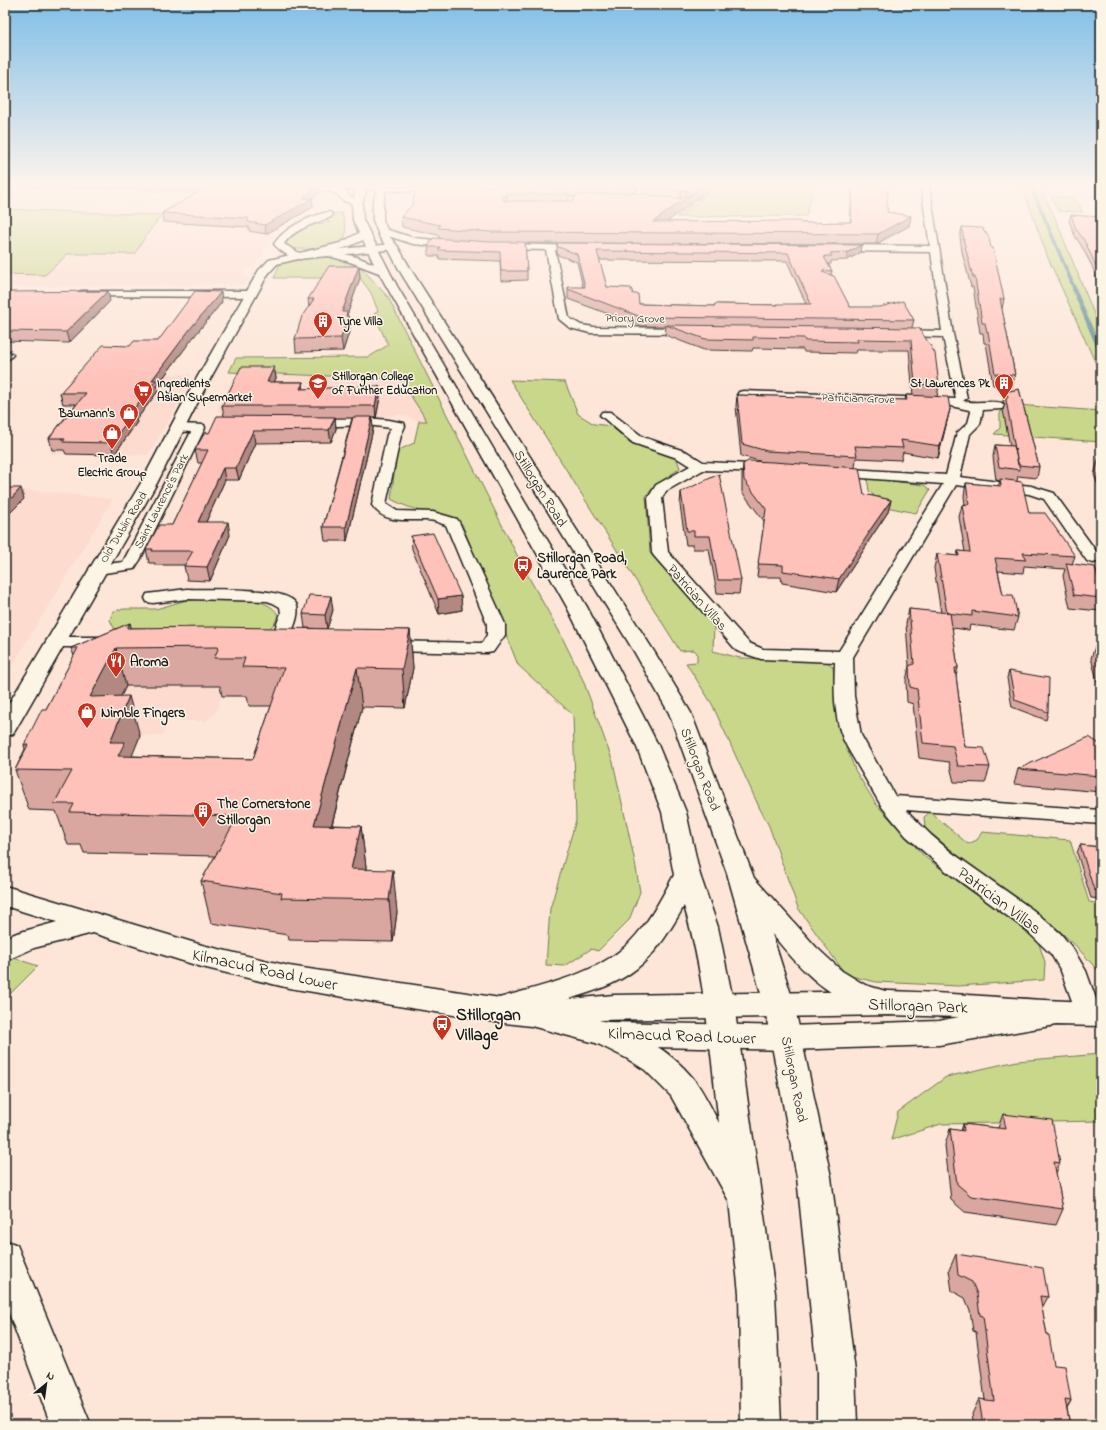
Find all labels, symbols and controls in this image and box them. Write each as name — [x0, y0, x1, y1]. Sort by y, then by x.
street label: Priory Grove — [605, 309, 666, 330]
building icon: Tyne Villa — [312, 310, 334, 338]
place label: Tyne Villa — [337, 313, 383, 333]
place label: Stillorgan College of Further Education — [332, 368, 437, 400]
school or university icon: Stillorgan College of Further Education — [307, 372, 329, 400]
building icon: St Lawrences Pk — [993, 372, 1015, 400]
place label: Ingredients Asian Supermarket — [157, 375, 253, 407]
place label: St Lawrences Pk — [910, 375, 991, 393]
supermarket icon: Ingredients Asian Supermarket — [132, 379, 154, 407]
street label: Patrician Grove — [821, 389, 896, 409]
shop icon: Baumann's — [118, 402, 140, 430]
place label: Baumann's — [58, 405, 115, 423]
shop icon: Trade Electric Group — [101, 422, 123, 450]
street label: Stillorgan Road — [507, 446, 572, 532]
place label: Trade Electric Group — [77, 450, 147, 482]
street label: Saint Laurence's Park — [130, 450, 194, 552]
street label: Old Dublin Road — [95, 488, 152, 567]
place label: Stillorgan Road, Laurence Park — [537, 548, 627, 585]
bus stop icon: Stillorgan Road, Laurence Park — [512, 554, 534, 582]
street label: Patrician Villas — [662, 560, 732, 636]
restaurant icon: Aroma — [105, 650, 127, 678]
place label: Aroma — [130, 652, 169, 673]
shop icon: Nimble Fingers — [76, 701, 98, 729]
place label: Nimble Fingers — [101, 703, 185, 726]
street label: Stillorgan Road — [673, 725, 725, 815]
place label: The Cornerstone Stillorgan — [217, 794, 311, 833]
building icon: The Cornerstone Stillorgan — [192, 800, 214, 828]
street label: Patrician Villas — [952, 861, 1047, 941]
street label: Kilmacud Road Lower — [190, 943, 340, 998]
street label: Stillorgan Park — [868, 992, 969, 1023]
place label: Stillorgan Village — [455, 1003, 521, 1050]
bus stop icon: Stillorgan Village — [431, 1013, 453, 1041]
street label: Kilmacud Road Lower — [608, 1021, 757, 1052]
street label: Stillorgan Road — [774, 1034, 812, 1124]
north arrow — [26, 1364, 66, 1404]
text: N — [43, 1367, 57, 1385]

